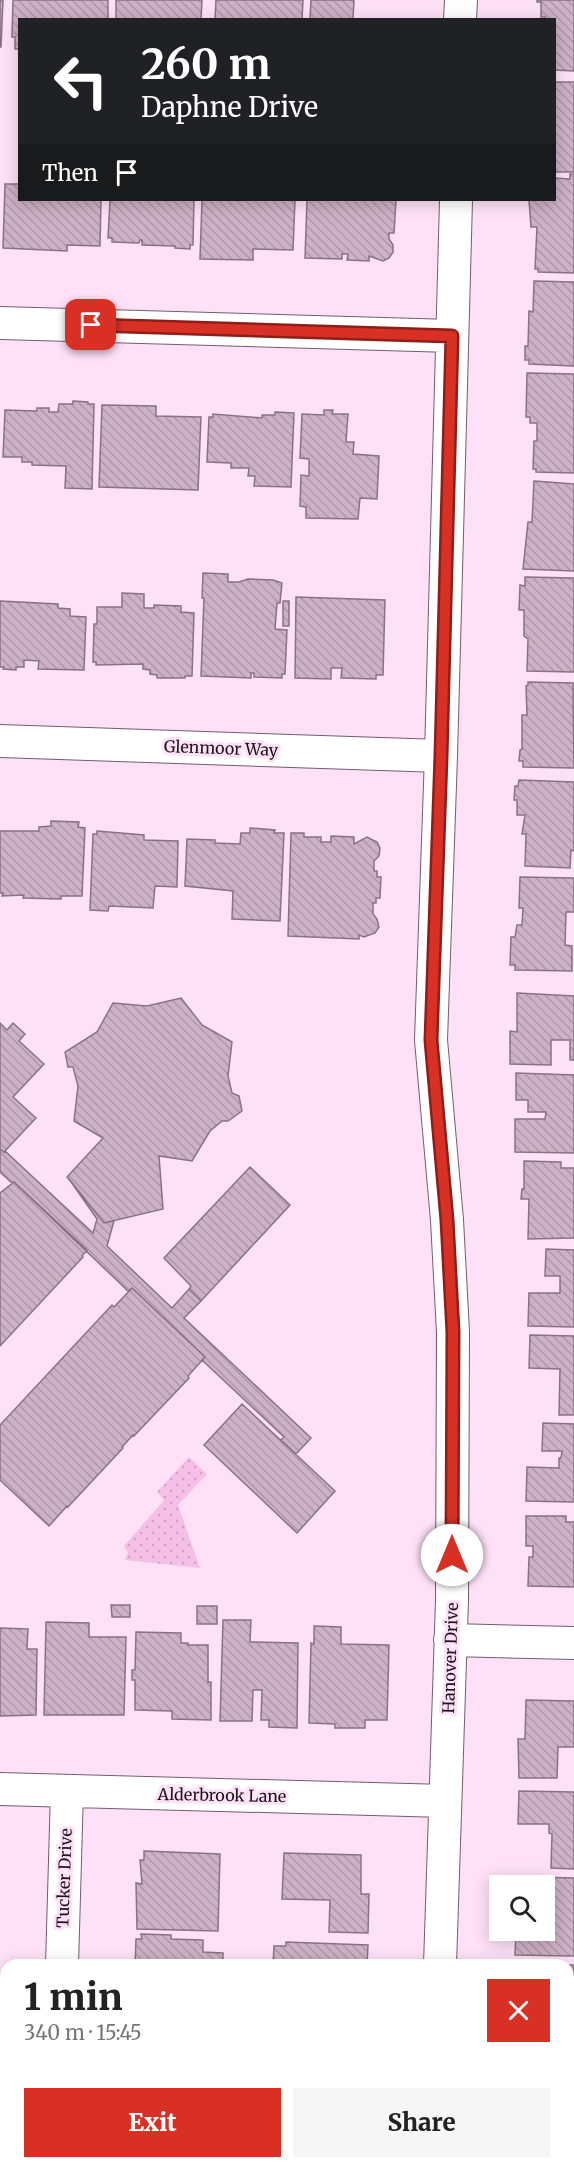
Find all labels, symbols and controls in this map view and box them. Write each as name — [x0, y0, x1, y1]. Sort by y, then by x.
text: 260 m — [141, 38, 271, 90]
icon: left — [42, 42, 120, 120]
text: Daphne Drive — [141, 90, 318, 124]
icon: arrive — [110, 156, 143, 189]
text: Then — [42, 159, 98, 187]
pin — [65, 299, 116, 350]
icon: arrive — [74, 308, 107, 341]
street label: Glenmoor Way — [164, 736, 279, 760]
position arrow — [420, 1523, 484, 1587]
street label: Hanover Drive — [438, 1602, 462, 1714]
street label: Alderbrook Lane — [157, 1784, 286, 1806]
street label: Tucker Drive — [52, 1828, 76, 1928]
map controls — [489, 1875, 555, 1941]
button: search — [489, 1875, 555, 1941]
text: 1 min — [24, 1975, 123, 2020]
button: close — [487, 1979, 550, 2042]
text: 340 m · 15:45 — [24, 2020, 142, 2045]
button: Exit — [24, 2088, 281, 2157]
button: Share — [293, 2088, 550, 2157]

